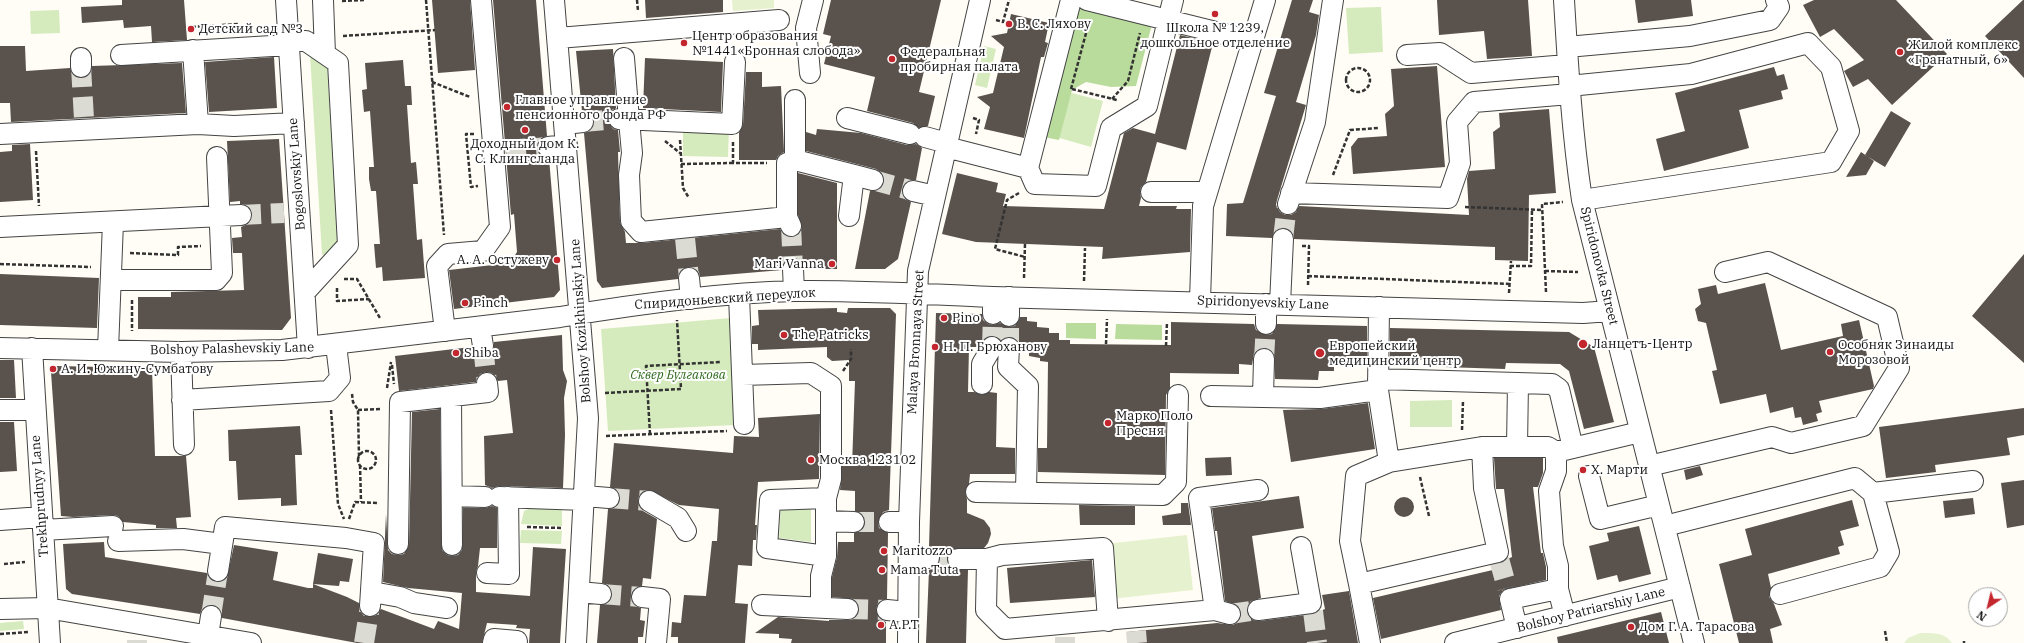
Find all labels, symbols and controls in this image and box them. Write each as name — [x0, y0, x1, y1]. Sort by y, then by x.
marker: Школа № 1239, дошкольное отделение — [1210, 9, 1220, 19]
place label: В. С. Ляхову — [1017, 16, 1091, 32]
marker: В. С. Ляхову — [1004, 19, 1014, 29]
place label: Школа № 1239, дошкольное отделение — [1140, 20, 1290, 51]
place label: Детский сад №3 — [199, 21, 303, 37]
marker: Детский сад №3 — [186, 24, 196, 34]
place label: Центр образования №1441«Бронная слобода» — [692, 28, 860, 59]
place label: Жилой комплекс «Гранатный, 6» — [1908, 37, 2018, 68]
marker: Центр образования №1441«Бронная слобода» — [679, 38, 689, 48]
place label: Федеральная пробирная палата — [900, 44, 1018, 75]
marker: Жилой комплекс «Гранатный, 6» — [1895, 47, 1905, 57]
marker: Федеральная пробирная палата — [887, 54, 897, 64]
place label: Главное управление пенсионного фонда РФ — [515, 92, 666, 123]
marker: Главное управление пенсионного фонда РФ — [502, 102, 512, 112]
street label: Bogoslovskiy Lane — [285, 117, 309, 231]
marker: Доходный дом К. С. Клингсланда — [520, 125, 530, 135]
place label: Доходный дом К. С. Клингсланда — [470, 136, 580, 167]
street label: Spiridonovka Street — [1577, 205, 1621, 327]
street label: Bolshoy Kozikhinskiy Lane — [567, 238, 595, 404]
place label: А. А. Остужеву — [457, 252, 549, 268]
marker: А. А. Остужеву — [552, 255, 562, 265]
place label: Mari Vanna — [754, 256, 824, 272]
marker: Mari Vanna — [827, 259, 837, 269]
street label: Malaya Bronnaya Street — [904, 269, 928, 415]
street label: Спиридоньевский переулок — [634, 285, 816, 313]
street label: Spiridonyevskiy Lane — [1197, 293, 1329, 313]
place label: Pinch — [473, 295, 508, 311]
marker: Pinch — [460, 298, 470, 308]
place label: Pino — [952, 310, 980, 326]
marker: Pino — [939, 313, 949, 323]
place label: The Patricks — [792, 327, 869, 343]
marker: The Patricks — [779, 330, 789, 340]
place label: Ланцетъ-Центр — [1592, 336, 1692, 352]
place label: Особняк Зинаиды Морозовой — [1838, 337, 1954, 368]
place label: Европейский медицинский центр — [1329, 338, 1461, 369]
marker: Ланцетъ-Центр — [1577, 338, 1589, 350]
place label: Н. П. Брюханову — [943, 339, 1047, 355]
street label: Bolshoy Palashevskiy Lane — [150, 340, 314, 358]
marker: Н. П. Брюханову — [930, 342, 940, 352]
place label: Shiba — [464, 345, 499, 361]
marker: Европейский медицинский центр — [1314, 347, 1326, 359]
marker: Особняк Зинаиды Морозовой — [1825, 347, 1835, 357]
marker: Shiba — [451, 348, 461, 358]
place label: А. И. Южину-Сумбатову — [61, 361, 213, 377]
marker: А. И. Южину-Сумбатову — [48, 364, 58, 374]
park label: Сквер Булгакова — [630, 367, 726, 383]
place label: Марко Поло Пресня — [1116, 408, 1193, 439]
marker: Марко Поло Пресня — [1103, 418, 1113, 428]
street label: Trekhprudnyy Lane — [28, 435, 52, 557]
place label: Москва 123102 — [819, 452, 916, 468]
marker: Москва 123102 — [806, 455, 816, 465]
place label: Х. Марти — [1591, 462, 1648, 478]
marker: Х. Марти — [1578, 465, 1588, 475]
place label: Maritozzo — [892, 543, 952, 559]
marker: Maritozzo — [879, 546, 889, 556]
place label: Mama Tuta — [890, 562, 959, 578]
marker: Mama Tuta — [877, 565, 887, 575]
street label: Bolshoy Patriarshiy Lane — [1515, 584, 1667, 636]
north arrow — [1968, 587, 2008, 627]
text: N — [1974, 608, 1989, 624]
place label: А.Р.Т — [889, 617, 919, 633]
place label: Дом Г. А. Тарасова — [1639, 619, 1755, 635]
marker: А.Р.Т — [876, 620, 886, 630]
marker: Дом Г. А. Тарасова — [1626, 622, 1636, 632]

